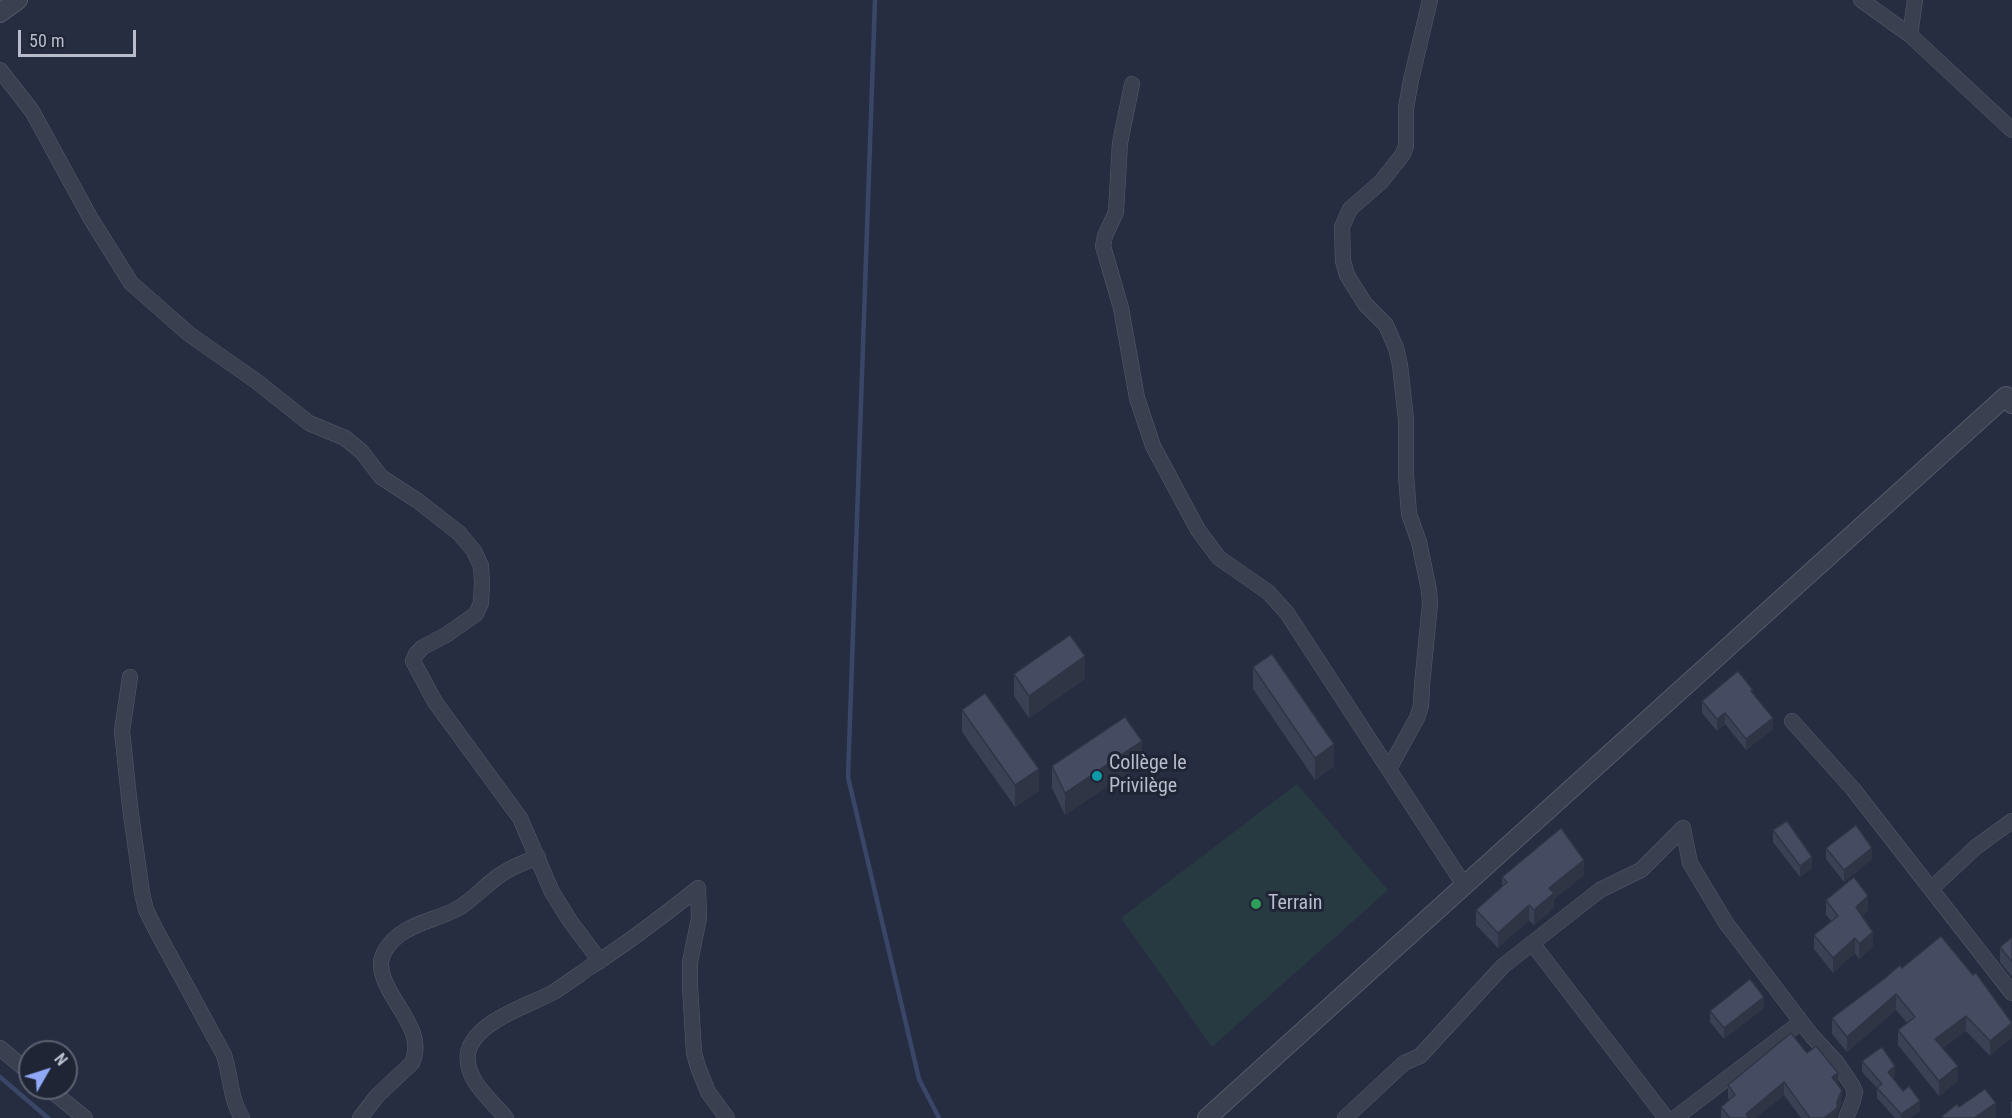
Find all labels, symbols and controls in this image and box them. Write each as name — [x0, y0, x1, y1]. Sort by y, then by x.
scale bar — [21, 18, 140, 56]
text: 50 m — [29, 30, 64, 51]
place label: Collège le Privilège — [1109, 752, 1187, 799]
marker: Collège le Privilège — [1090, 769, 1104, 783]
place label: Terrain — [1268, 892, 1322, 916]
marker: Terrain — [1249, 897, 1263, 911]
north arrow — [18, 1040, 78, 1100]
text: N — [50, 1050, 71, 1069]

